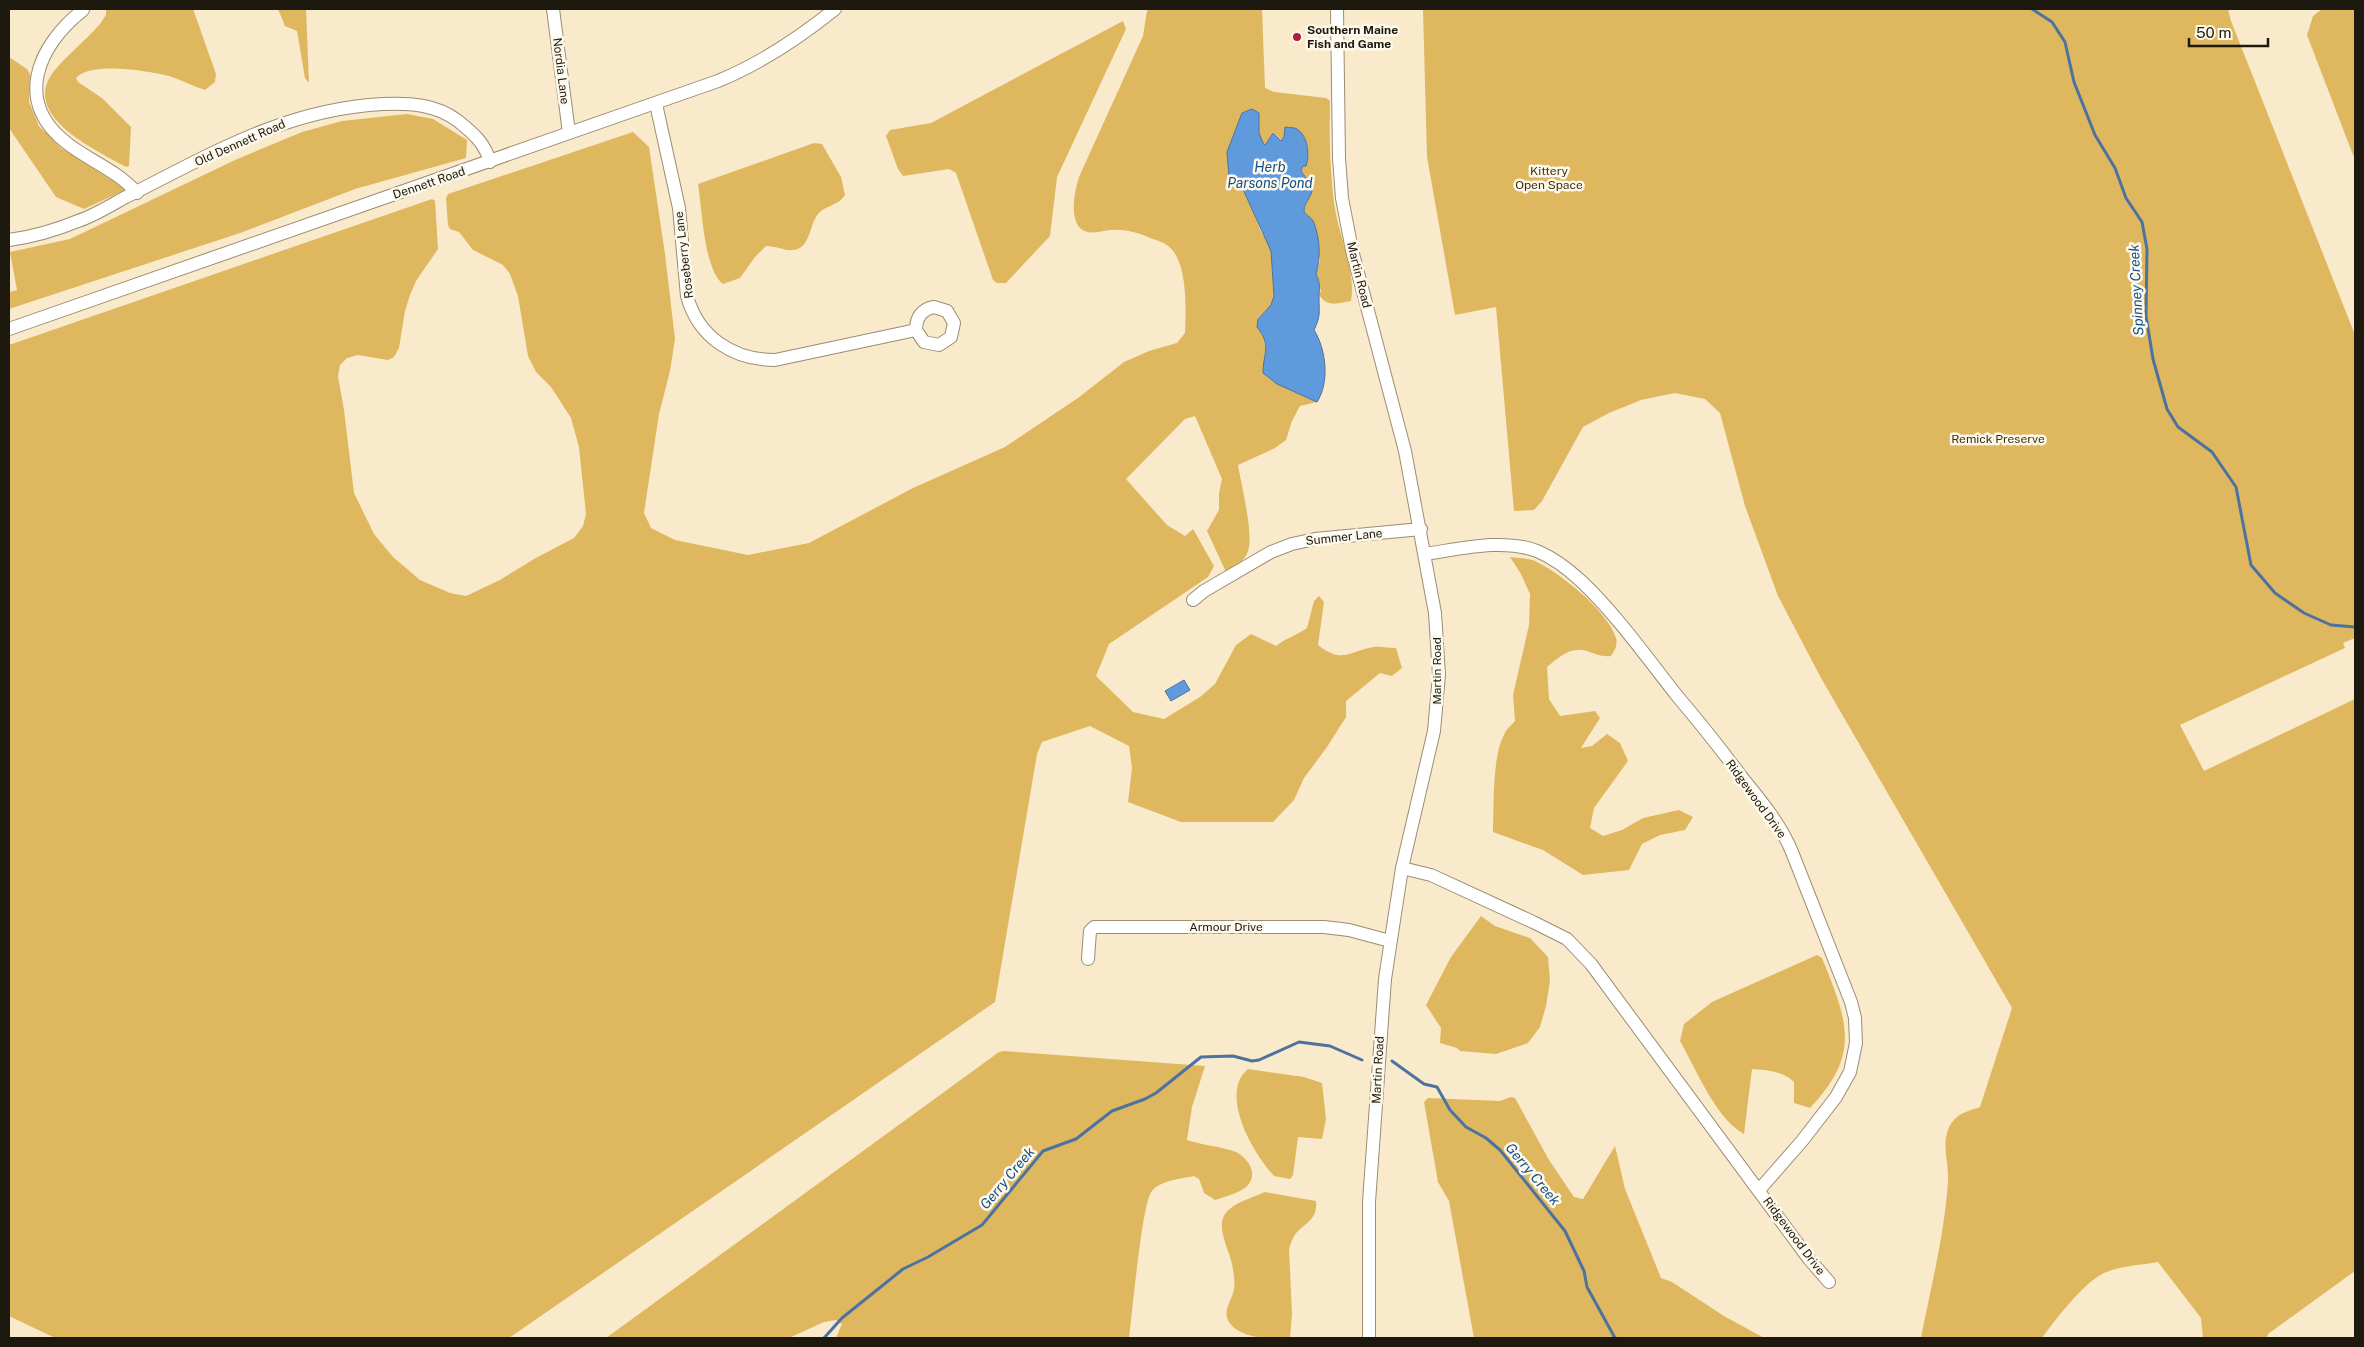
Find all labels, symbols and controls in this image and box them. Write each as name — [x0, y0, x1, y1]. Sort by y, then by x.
scale bar — [2189, 15, 2268, 47]
place label: Southern Maine Fish and Game — [1307, 23, 1398, 51]
text: 50 m — [2196, 24, 2231, 41]
marker: Southern Maine Fish and Game — [1291, 31, 1303, 43]
street label: Nordia Lane — [550, 37, 572, 105]
street label: Old Dennett Road — [193, 117, 287, 169]
water label: Herb Parsons Pond — [1227, 159, 1313, 191]
street label: Dennett Road — [391, 164, 467, 202]
park label: Kittery Open Space — [1515, 164, 1583, 192]
street label: Roseberry Lane — [672, 211, 696, 299]
street label: Martin Road — [1344, 240, 1374, 310]
water label: Spinney Creek — [2126, 243, 2146, 336]
park label: Remick Preserve — [1951, 432, 2045, 446]
street label: Summer Lane — [1305, 526, 1383, 548]
street label: Martin Road — [1430, 637, 1444, 705]
street label: Ridgewood Drive — [1723, 757, 1789, 841]
street label: Armour Drive — [1189, 920, 1263, 934]
street label: Martin Road — [1369, 1036, 1387, 1104]
water label: Gerry Creek — [1502, 1140, 1564, 1209]
water label: Gerry Creek — [976, 1143, 1038, 1212]
street label: Ridgewood Drive — [1760, 1194, 1828, 1278]

